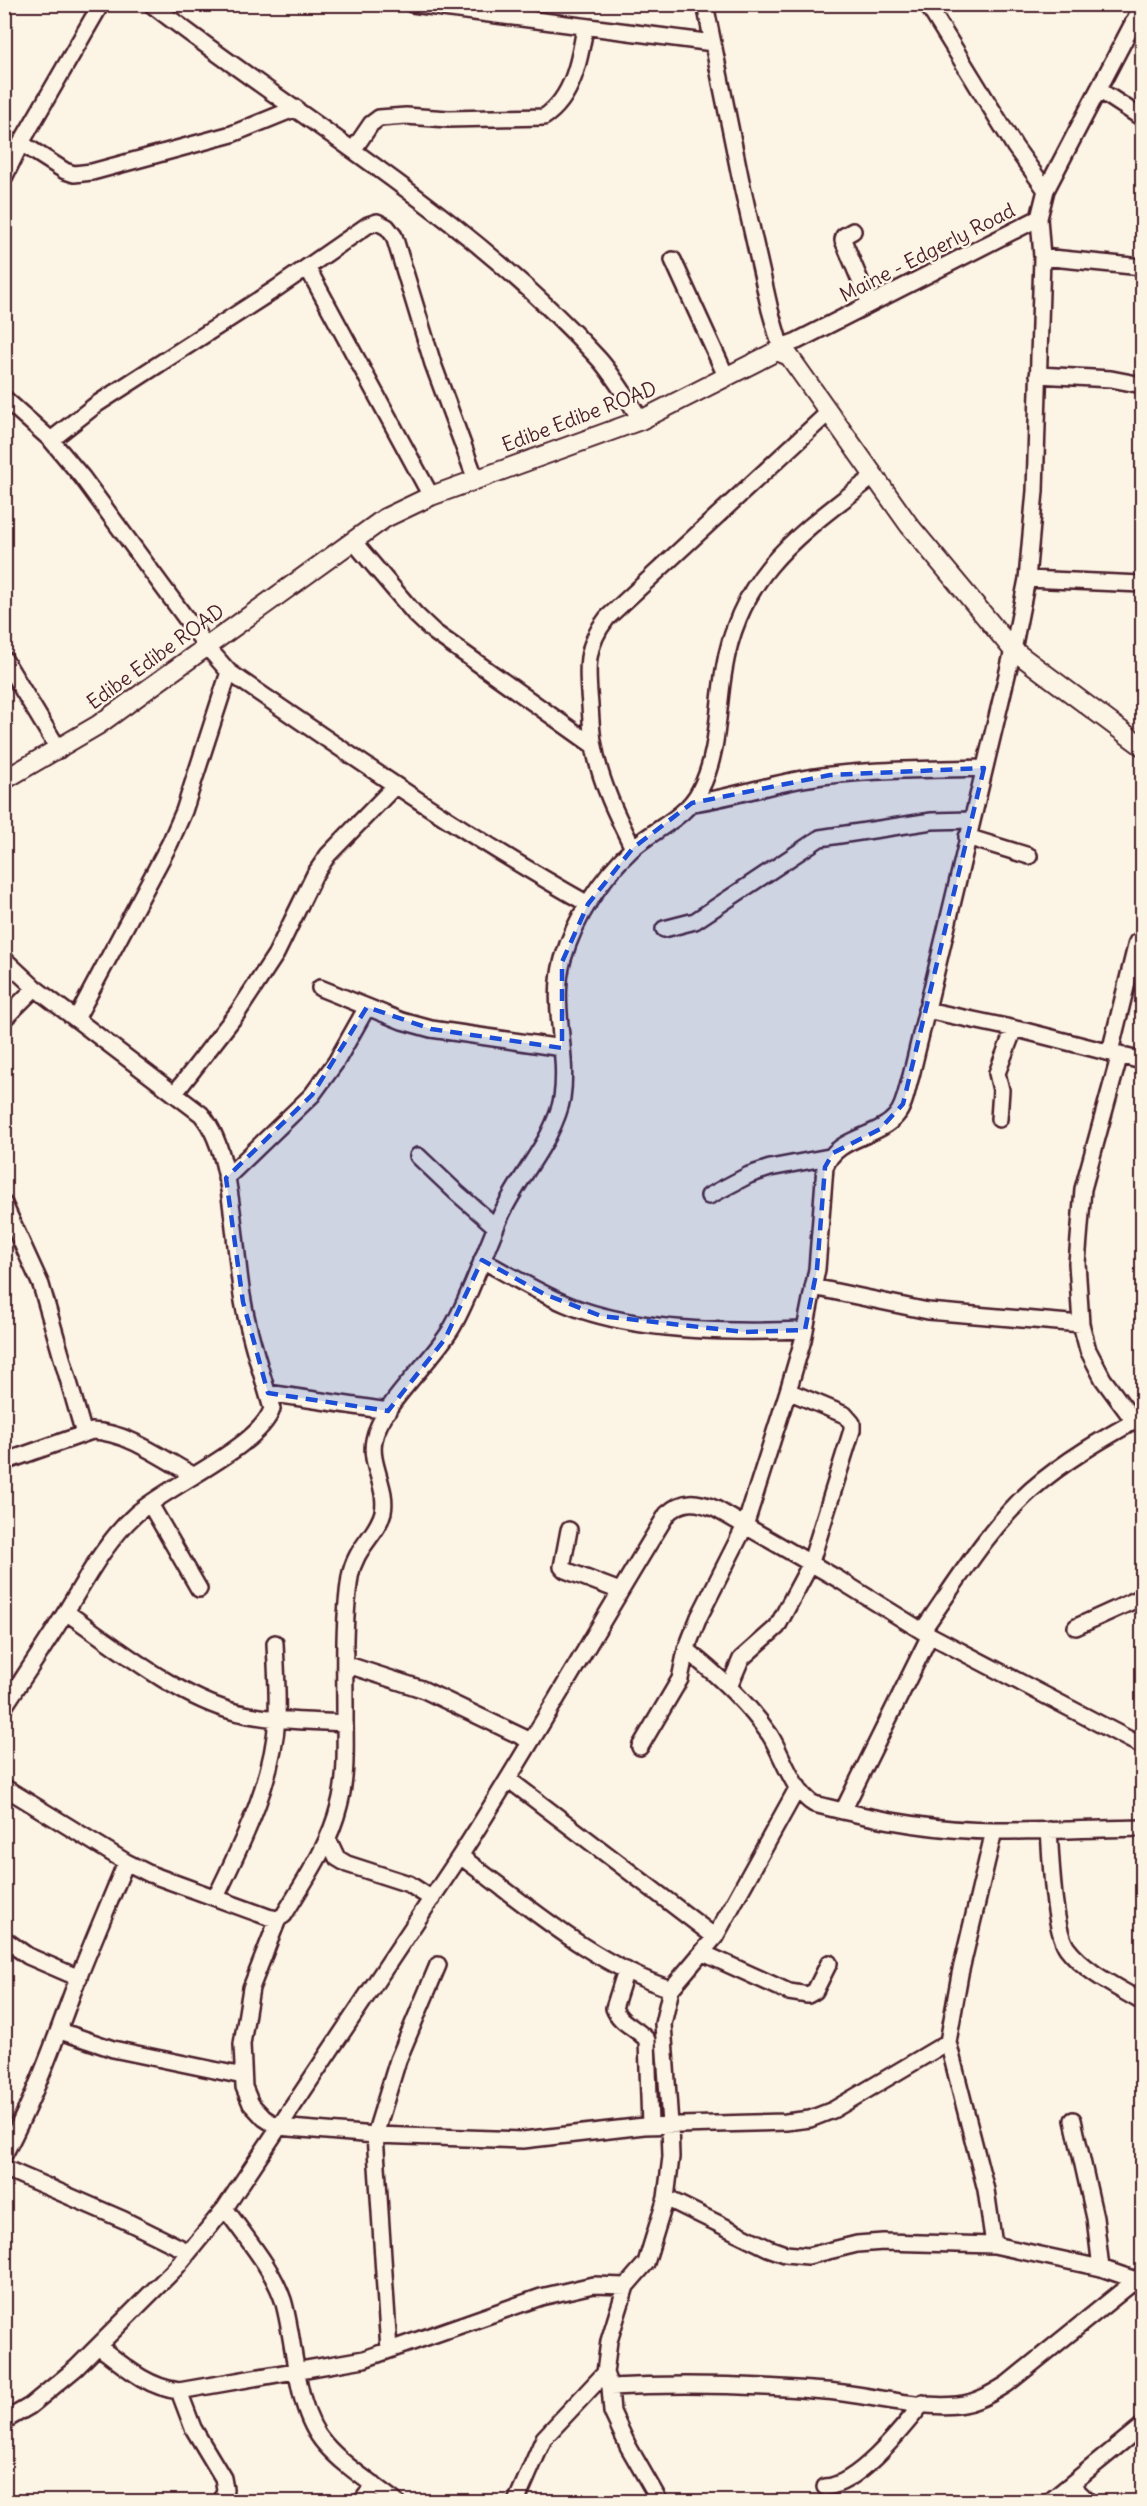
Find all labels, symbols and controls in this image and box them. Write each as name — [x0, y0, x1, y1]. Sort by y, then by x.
street label: Maine - Edgerly Road — [835, 197, 1019, 307]
street label: Edibe Edibe ROAD — [498, 375, 660, 457]
street label: Edibe Edibe ROAD — [81, 598, 229, 714]

